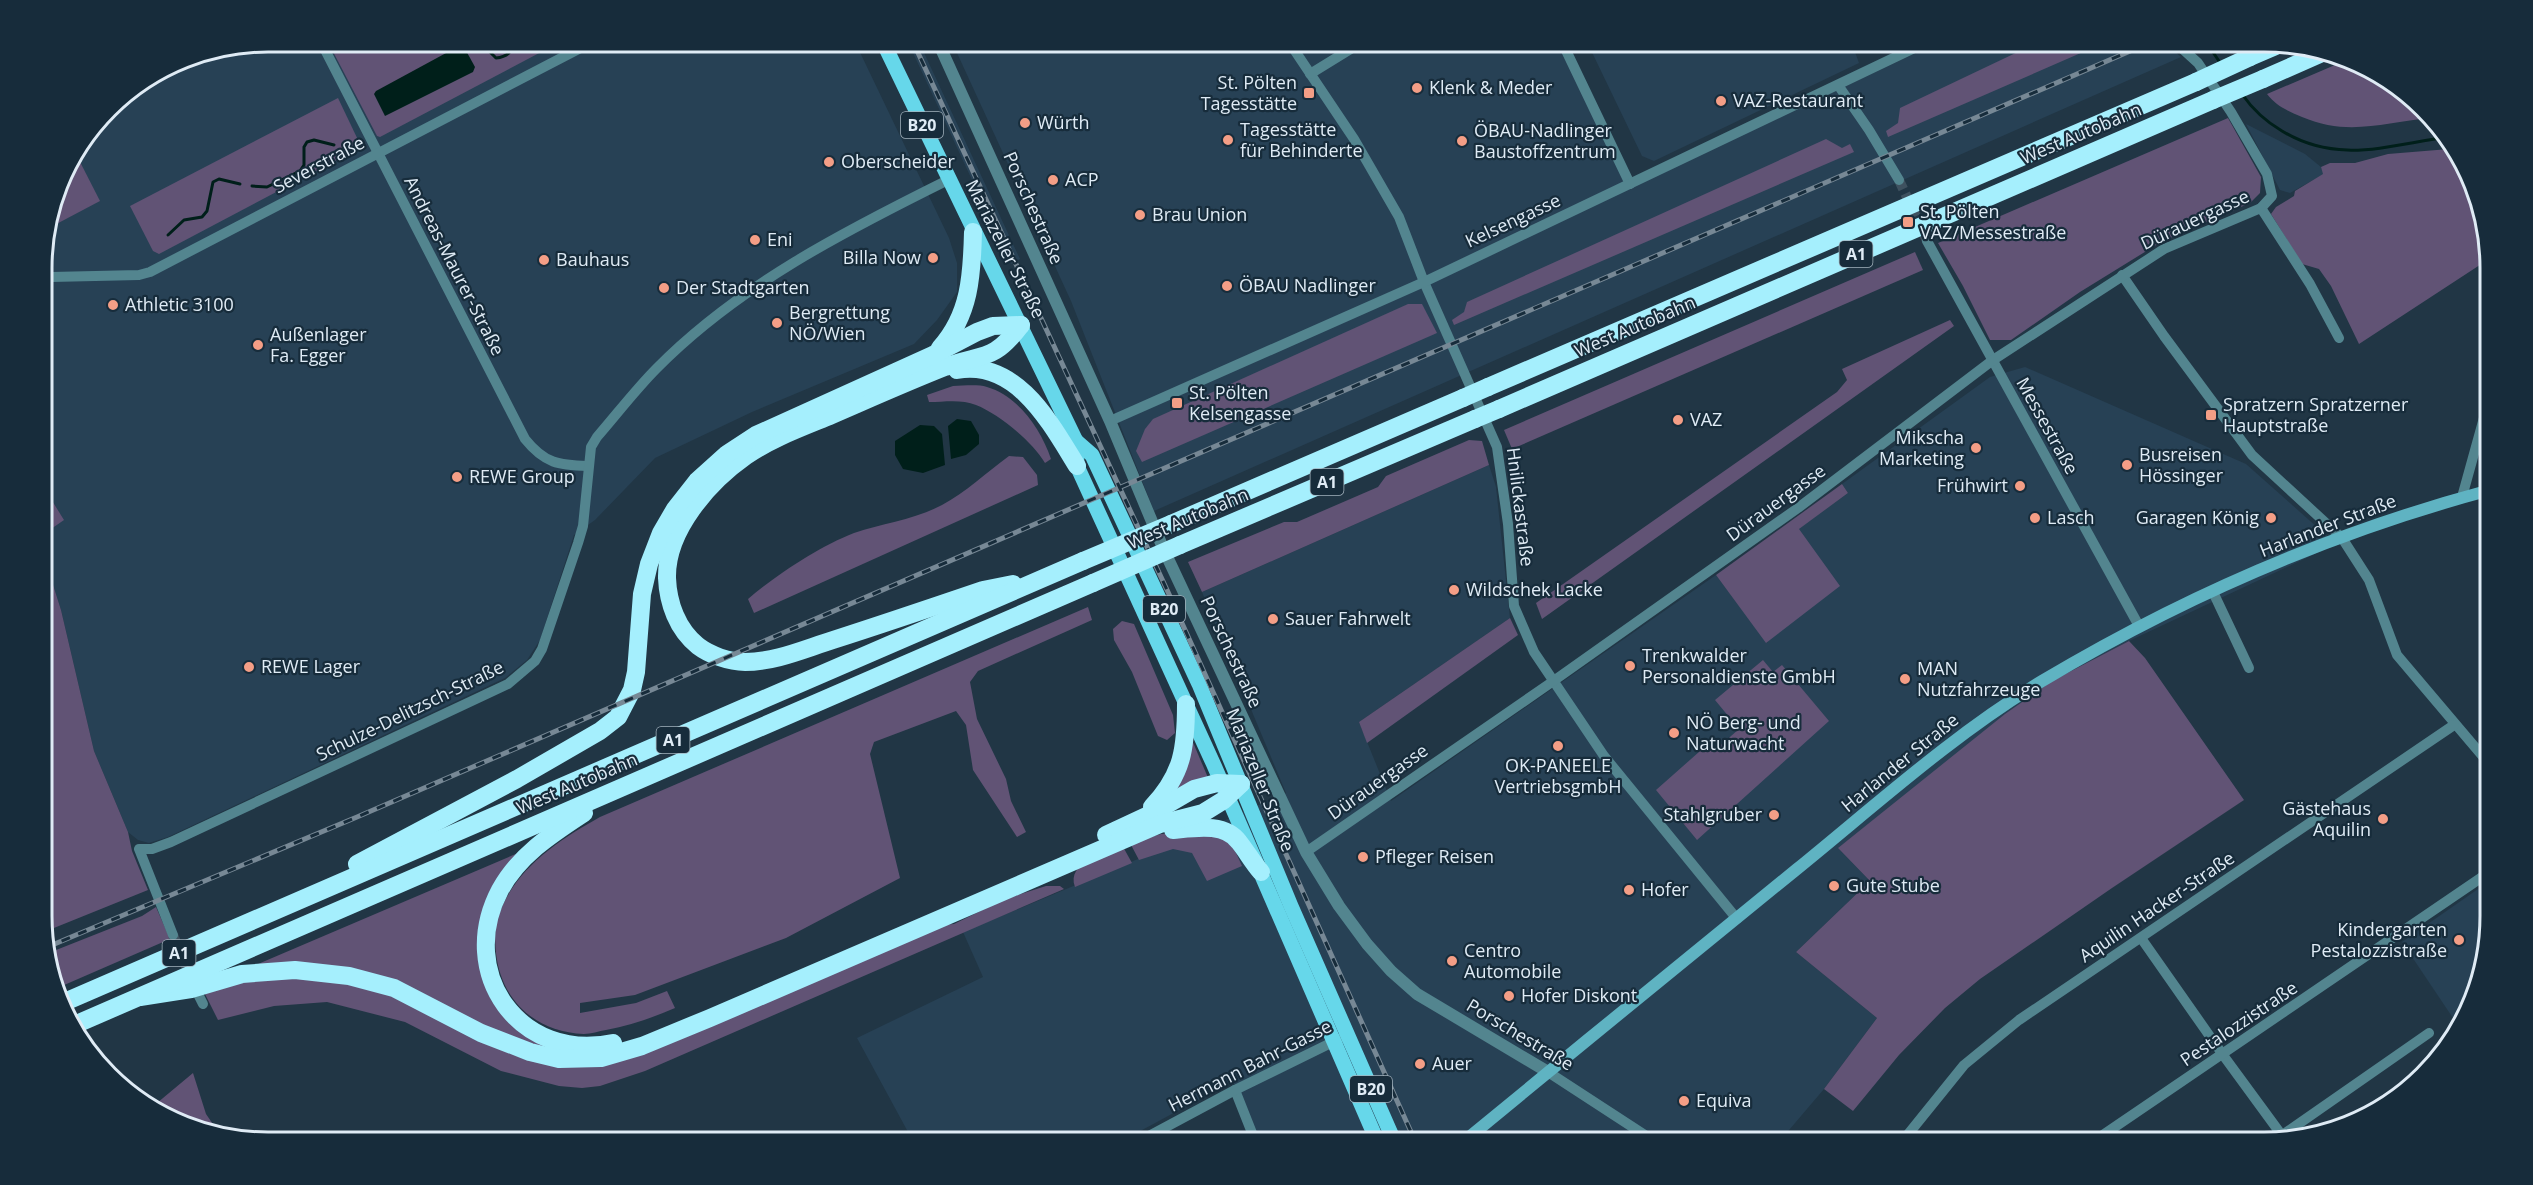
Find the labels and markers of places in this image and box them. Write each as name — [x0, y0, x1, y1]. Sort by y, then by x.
place label: St. Pölten Tagesstätte — [1201, 70, 1297, 115]
place label: Klenk & Meder — [1429, 75, 1553, 99]
marker: Klenk & Meder — [1410, 81, 1424, 95]
marker: St. Pölten Tagesstätte — [1302, 86, 1316, 100]
place label: VAZ-Restaurant — [1733, 88, 1863, 112]
marker: VAZ-Restaurant — [1714, 94, 1728, 108]
place label: Würth — [1037, 110, 1089, 134]
marker: Würth — [1018, 116, 1032, 130]
place label: Tagesstätte für Behinderte — [1240, 117, 1362, 162]
place label: ÖBAU-Nadlinger Baustoffzentrum — [1474, 118, 1616, 163]
marker: Tagesstätte für Behinderte — [1221, 133, 1235, 147]
marker: ÖBAU-Nadlinger Baustoffzentrum — [1455, 134, 1469, 148]
place label: Oberscheider — [841, 149, 955, 173]
marker: Oberscheider — [822, 155, 836, 169]
place label: ACP — [1065, 167, 1099, 191]
marker: ACP — [1046, 173, 1060, 187]
place label: St. Pölten VAZ/Messestraße — [1920, 199, 2066, 244]
place label: Brau Union — [1152, 202, 1247, 226]
marker: Brau Union — [1133, 208, 1147, 222]
marker: St. Pölten VAZ/Messestraße — [1901, 215, 1915, 229]
place label: Eni — [767, 227, 793, 251]
marker: Eni — [748, 233, 762, 247]
place label: Billa Now — [843, 245, 921, 269]
place label: Bauhaus — [556, 247, 629, 271]
marker: Billa Now — [926, 251, 940, 265]
marker: Bauhaus — [537, 253, 551, 267]
place label: ÖBAU Nadlinger — [1239, 273, 1376, 297]
place label: Der Stadtgarten — [676, 275, 810, 299]
marker: ÖBAU Nadlinger — [1220, 279, 1234, 293]
marker: Der Stadtgarten — [657, 281, 671, 295]
place label: Athletic 3100 — [125, 292, 234, 316]
marker: Athletic 3100 — [106, 298, 120, 312]
place label: Bergrettung NÖ/Wien — [789, 300, 890, 345]
marker: Bergrettung NÖ/Wien — [770, 316, 784, 330]
place label: Außenlager Fa. Egger — [270, 322, 367, 367]
marker: Außenlager Fa. Egger — [251, 338, 265, 352]
place label: St. Pölten Kelsengasse — [1189, 380, 1291, 425]
place label: Spratzern Spratzerner Hauptstraße — [2223, 392, 2409, 437]
marker: St. Pölten Kelsengasse — [1170, 396, 1184, 410]
place label: VAZ — [1690, 407, 1722, 431]
marker: Spratzern Spratzerner Hauptstraße — [2204, 408, 2218, 422]
marker: VAZ — [1671, 413, 1685, 427]
place label: Mikscha Marketing — [1879, 425, 1964, 470]
marker: Mikscha Marketing — [1969, 441, 1983, 455]
place label: Busreisen Hössinger — [2139, 442, 2224, 487]
marker: Busreisen Hössinger — [2120, 458, 2134, 472]
place label: REWE Group — [469, 464, 575, 488]
marker: REWE Group — [450, 470, 464, 484]
place label: Frühwirt — [1937, 473, 2008, 497]
marker: Frühwirt — [2013, 479, 2027, 493]
place label: Lasch — [2047, 505, 2095, 529]
place label: Garagen König — [2136, 505, 2259, 529]
marker: Lasch — [2028, 511, 2042, 525]
marker: Garagen König — [2264, 511, 2278, 525]
place label: Wildschek Lacke — [1466, 577, 1603, 601]
marker: Wildschek Lacke — [1447, 583, 1461, 597]
place label: Sauer Fahrwelt — [1285, 606, 1411, 630]
marker: Sauer Fahrwelt — [1266, 612, 1280, 626]
place label: Trenkwalder Personaldienste GmbH — [1642, 643, 1836, 688]
place label: REWE Lager — [261, 654, 361, 678]
place label: MAN Nutzfahrzeuge — [1917, 656, 2040, 701]
marker: Trenkwalder Personaldienste GmbH — [1623, 659, 1637, 673]
marker: REWE Lager — [242, 660, 256, 674]
marker: MAN Nutzfahrzeuge — [1898, 672, 1912, 686]
place label: NÖ Berg- und Naturwacht — [1686, 710, 1801, 755]
marker: NÖ Berg- und Naturwacht — [1667, 726, 1681, 740]
marker: OK-PANEELE VertriebsgmbH — [1551, 739, 1565, 753]
place label: OK-PANEELE VertriebsgmbH — [1495, 753, 1621, 798]
place label: Gästehaus Aquilin — [2282, 796, 2371, 841]
place label: Stahlgruber — [1663, 802, 1763, 826]
marker: Stahlgruber — [1767, 808, 1781, 822]
marker: Gästehaus Aquilin — [2376, 812, 2390, 826]
place label: Pfleger Reisen — [1375, 844, 1494, 868]
marker: Pfleger Reisen — [1356, 850, 1370, 864]
place label: Gute Stube — [1846, 873, 1940, 897]
place label: Hofer — [1641, 877, 1689, 901]
marker: Gute Stube — [1827, 879, 1841, 893]
marker: Hofer — [1622, 883, 1636, 897]
place label: Kindergarten Pestalozzistraße — [2311, 917, 2447, 962]
marker: Kindergarten Pestalozzistraße — [2452, 933, 2466, 947]
place label: Centro Automobile — [1464, 938, 1561, 983]
marker: Centro Automobile — [1445, 954, 1459, 968]
place label: Hofer Diskont — [1521, 983, 1637, 1007]
marker: Hofer Diskont — [1502, 989, 1516, 1003]
place label: Auer — [1432, 1051, 1473, 1075]
marker: Auer — [1413, 1057, 1427, 1071]
place label: Equiva — [1696, 1088, 1752, 1112]
marker: Equiva — [1677, 1094, 1691, 1108]

